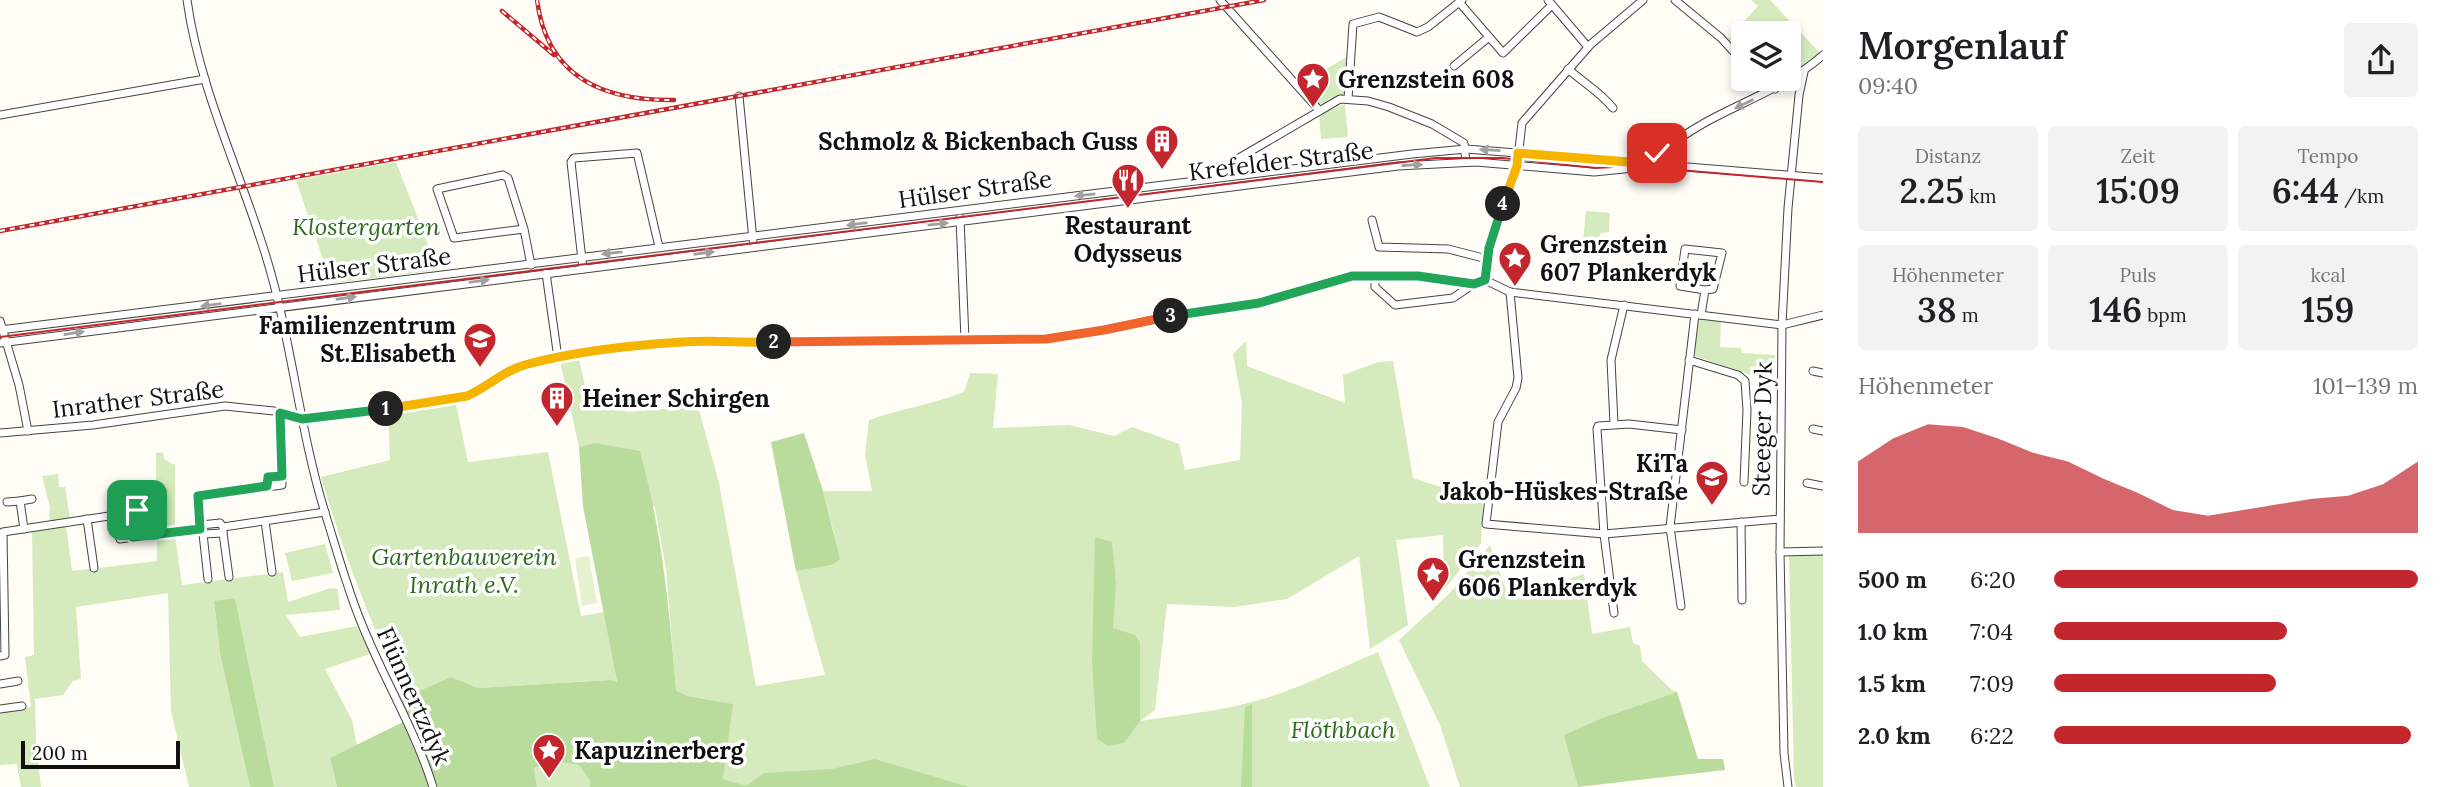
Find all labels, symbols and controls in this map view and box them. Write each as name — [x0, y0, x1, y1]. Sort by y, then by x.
map controls — [1731, 21, 1801, 91]
button: layers — [1731, 21, 1801, 91]
text: Morgenlauf — [1858, 21, 2066, 69]
button: share — [2344, 23, 2418, 97]
place icon: Grenzstein 608 — [1294, 60, 1332, 109]
place label: Grenzstein 608 — [1338, 64, 1515, 95]
text: 09:40 — [1858, 71, 1918, 100]
one-way arrow — [1734, 98, 1754, 109]
building icon: Schmolz & Bickenbach Guss — [1143, 122, 1181, 171]
pin — [1627, 123, 1687, 183]
place label: Schmolz & Bickenbach Guss — [818, 126, 1138, 157]
street label: Krefelder Straße — [1187, 134, 1375, 188]
icon: check — [1638, 134, 1676, 172]
one-way arrow — [1479, 144, 1501, 155]
text: Distanz — [1915, 144, 1981, 168]
text: Zeit — [2121, 144, 2155, 168]
text: Tempo — [2298, 144, 2358, 168]
one-way arrow — [1401, 159, 1423, 170]
restaurant icon: Restaurant Odysseus — [1109, 161, 1147, 210]
street label: Hülser Straße — [896, 163, 1054, 215]
text: 2.25 — [1900, 168, 1964, 213]
text: 15:09 — [2096, 168, 2180, 213]
text: 6:44 — [2272, 168, 2339, 213]
text: km — [1964, 184, 1996, 208]
text: /km — [2339, 184, 2384, 208]
pin: 4 — [1486, 186, 1520, 222]
one-way arrow — [1074, 189, 1096, 200]
text: 4 — [1497, 191, 1508, 215]
place label: Restaurant Odysseus — [1064, 210, 1193, 269]
park label: Klostergarten — [292, 211, 440, 242]
one-way arrow — [927, 218, 949, 229]
one-way arrow — [846, 219, 868, 230]
place label: Grenzstein 607 Plankerdyk — [1540, 229, 1717, 288]
place icon: Grenzstein 607 Plankerdyk — [1496, 239, 1534, 288]
street label: Hülser Straße — [295, 240, 453, 290]
one-way arrow — [601, 248, 623, 259]
one-way arrow — [694, 248, 716, 259]
text: Höhenmeter — [1892, 263, 2004, 287]
text: Puls — [2120, 263, 2156, 287]
text: kcal — [2310, 263, 2346, 287]
one-way arrow — [468, 276, 490, 287]
text: 38 — [1917, 287, 1957, 332]
text: 146 — [2089, 287, 2142, 332]
text: 159 — [2302, 287, 2354, 332]
one-way arrow — [335, 293, 357, 304]
pin: 3 — [1154, 298, 1188, 334]
one-way arrow — [200, 300, 222, 311]
text: 3 — [1165, 303, 1176, 327]
text: m — [1957, 303, 1979, 327]
text: bpm — [2142, 303, 2187, 327]
place label: Familienzentrum St.Elisabeth — [258, 310, 456, 369]
school or university icon: Familienzentrum St.Elisabeth — [461, 320, 499, 369]
pin: 2 — [756, 324, 792, 360]
one-way arrow — [63, 327, 85, 338]
text: 2 — [768, 329, 779, 353]
street label: Steeger Dyk — [1745, 361, 1779, 497]
text: Höhenmeter — [1858, 371, 1993, 400]
text: 101–139 m — [2313, 371, 2418, 400]
street label: Inrather Straße — [50, 373, 226, 425]
building icon: Heiner Schirgen — [538, 379, 576, 428]
place label: Heiner Schirgen — [582, 383, 770, 414]
pin: 1 — [368, 392, 404, 426]
text: 1 — [382, 396, 389, 420]
place label: KiTa Jakob-Hüskes-Straße — [1440, 448, 1688, 507]
school or university icon: KiTa Jakob-Hüskes-Straße — [1693, 458, 1731, 507]
pin — [107, 480, 167, 540]
icon: arrive — [118, 491, 156, 529]
park label: Gartenbauverein Inrath e.V. — [371, 541, 557, 600]
place label: Grenzstein 606 Plankerdyk — [1458, 544, 1637, 603]
place icon: Grenzstein 606 Plankerdyk — [1414, 554, 1452, 603]
text: 500 m — [1858, 565, 1927, 594]
text: 6:20 — [1970, 565, 2016, 594]
text: 1.0 km — [1858, 617, 1928, 646]
text: 7:04 — [1970, 617, 2013, 646]
street label: Flünnertzdyk — [370, 622, 458, 770]
text: 1.5 km — [1858, 669, 1926, 698]
text: 7:09 — [1970, 669, 2014, 698]
park label: Flöthbach — [1290, 714, 1396, 745]
text: 2.0 km — [1858, 721, 1931, 750]
text: 6:22 — [1970, 721, 2014, 750]
place icon: Kapuzinerberg — [530, 731, 568, 780]
place label: Kapuzinerberg — [574, 735, 746, 766]
scale bar — [21, 738, 180, 770]
text: 200 m — [32, 741, 88, 765]

